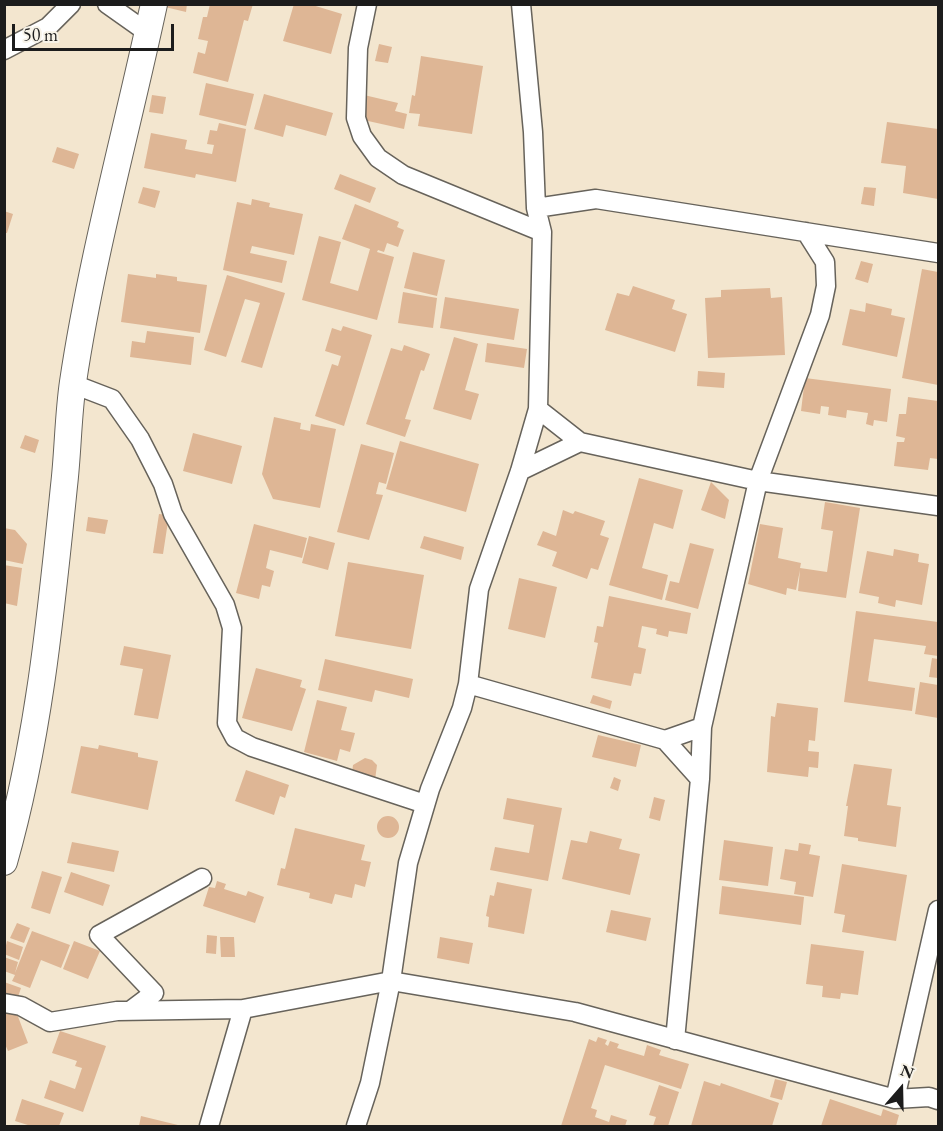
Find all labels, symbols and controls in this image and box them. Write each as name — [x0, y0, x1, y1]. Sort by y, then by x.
scale bar — [15, 12, 177, 50]
text: 50 m — [23, 23, 58, 46]
north arrow — [871, 1059, 931, 1119]
text: N — [898, 1060, 917, 1084]

